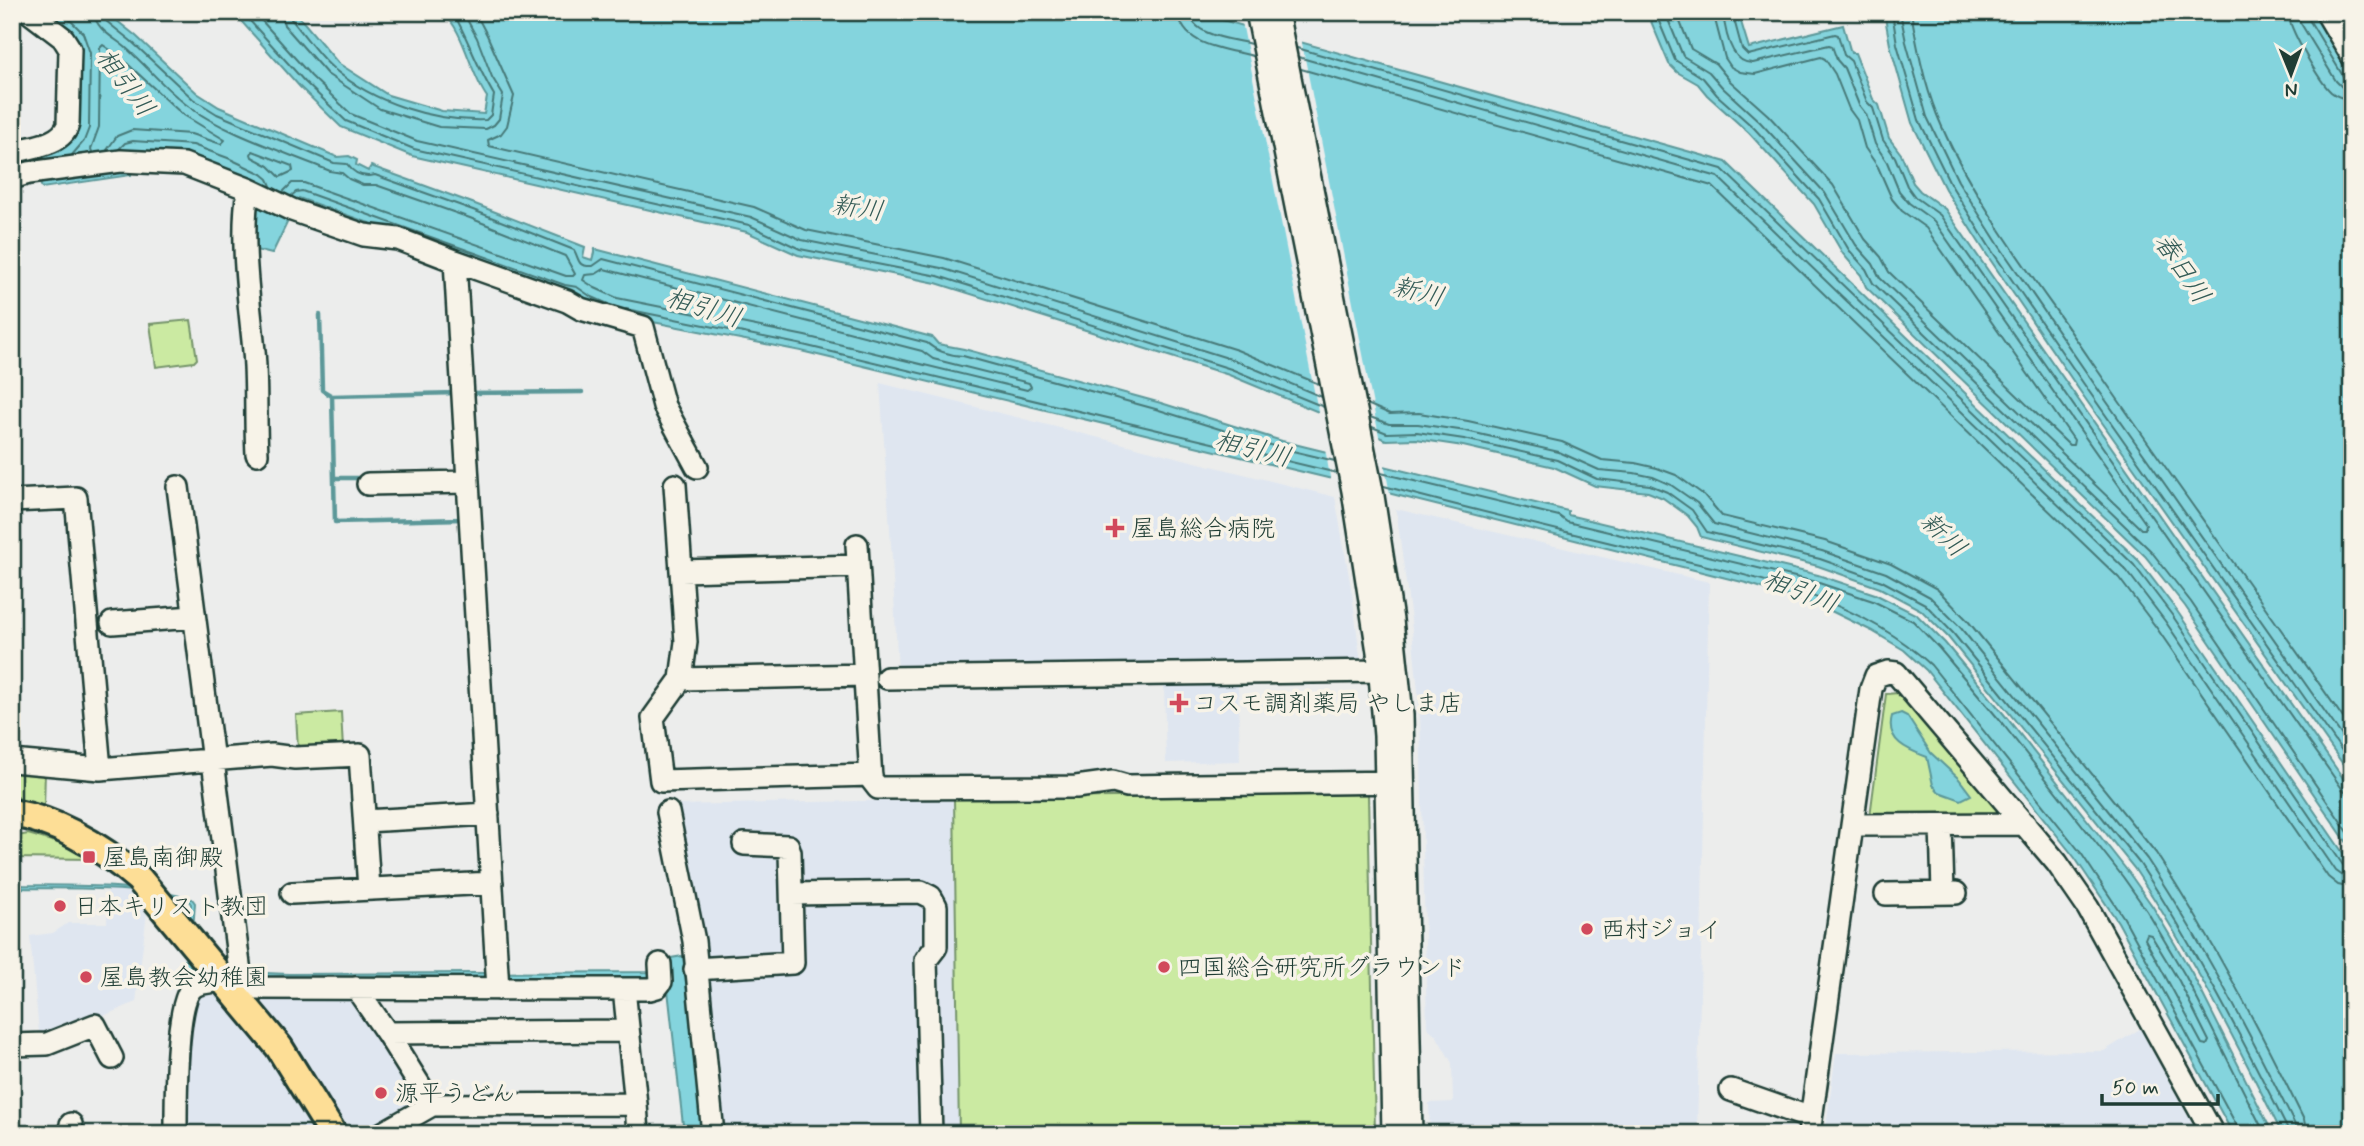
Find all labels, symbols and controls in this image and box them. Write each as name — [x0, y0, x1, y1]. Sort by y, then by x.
north arrow — [2256, 38, 2326, 108]
water label: 相引川 — [87, 42, 161, 125]
text: N — [2285, 77, 2298, 102]
water label: 新川 — [830, 189, 886, 229]
water label: 春日川 — [2145, 227, 2217, 311]
water label: 新川 — [1389, 270, 1448, 316]
water label: 相引川 — [661, 281, 746, 337]
water label: 相引川 — [1211, 424, 1294, 476]
water label: 新川 — [1912, 505, 1973, 566]
place label: 屋島総合病院 — [1131, 514, 1275, 545]
marker: 屋島総合病院 — [1105, 518, 1125, 538]
water label: 相引川 — [1758, 563, 1843, 623]
place label: コスモ調剤薬局 やしま店 — [1193, 689, 1463, 720]
marker: コスモ調剤薬局 やしま店 — [1171, 695, 1187, 711]
place label: 屋島南御殿 — [103, 843, 223, 874]
marker: 屋島南御殿 — [81, 849, 97, 865]
place label: 日本キリスト教団 — [74, 892, 268, 923]
marker: 日本キリスト教団 — [52, 898, 68, 914]
place label: 西村ジョイ — [1601, 915, 1721, 946]
marker: 西村ジョイ — [1579, 921, 1595, 937]
place label: 四国総合研究所グラウンド — [1178, 953, 1466, 984]
marker: 四国総合研究所グラウンド — [1156, 959, 1172, 975]
place label: 屋島教会幼稚園 — [100, 963, 268, 994]
marker: 屋島教会幼稚園 — [78, 969, 94, 985]
scale bar — [2102, 1062, 2217, 1106]
text: 50 m — [2112, 1074, 2159, 1102]
place label: 源平うどん — [395, 1079, 515, 1110]
marker: 源平うどん — [373, 1085, 389, 1101]

